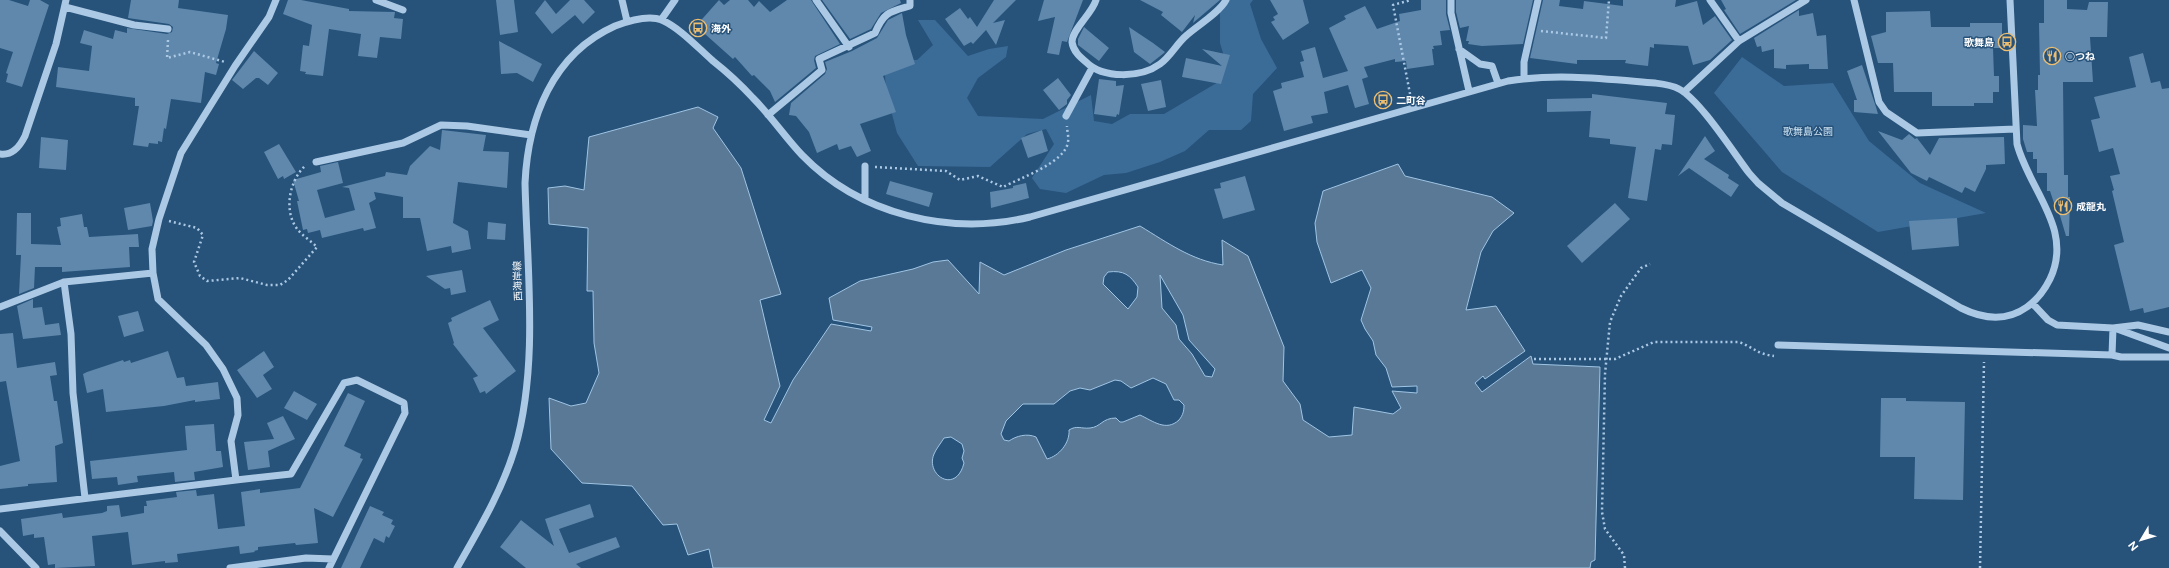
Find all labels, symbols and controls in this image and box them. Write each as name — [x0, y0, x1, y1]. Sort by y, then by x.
bus stop icon: 海外 — [688, 18, 708, 38]
place label: 海外 — [711, 22, 732, 34]
bus stop icon: 歌舞島 — [1997, 32, 2017, 52]
place label: 歌舞島 — [1964, 36, 1994, 48]
restaurant icon: ○つね — [2042, 46, 2062, 66]
place label: ○つね — [2065, 50, 2095, 62]
bus stop icon: 二町谷 — [1373, 90, 1393, 110]
place label: 二町谷 — [1396, 94, 1426, 106]
park label: 歌舞島公園 — [1783, 125, 1833, 137]
restaurant icon: 成龍丸 — [2053, 196, 2073, 216]
place label: 成龍丸 — [2076, 200, 2106, 212]
street label: 西海岸線 — [510, 261, 524, 301]
north arrow — [2121, 520, 2161, 560]
text: N — [2126, 539, 2140, 553]

